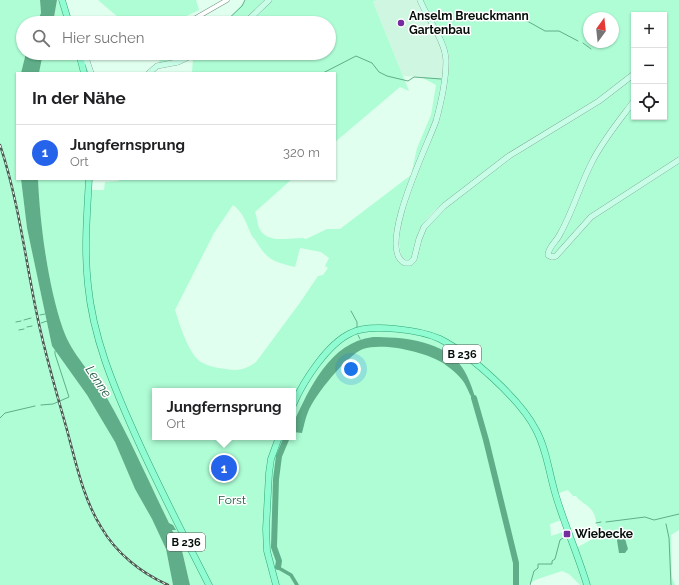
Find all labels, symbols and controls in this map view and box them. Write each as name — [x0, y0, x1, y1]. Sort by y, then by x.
place label: Anselm Breuckmann Gartenbau — [409, 9, 529, 37]
north arrow — [583, 12, 619, 48]
map controls — [631, 12, 667, 120]
button: + — [631, 12, 667, 48]
search box — [16, 16, 336, 60]
marker: Anselm Breuckmann Gartenbau — [396, 18, 406, 28]
icon: search — [30, 27, 52, 49]
text: Hier suchen — [62, 29, 145, 47]
button: − — [631, 48, 667, 84]
button: locate — [631, 84, 667, 120]
text: In der Nähe — [32, 88, 126, 108]
text: Jungfernsprung — [70, 136, 185, 154]
text: 1 — [42, 145, 48, 160]
text: 320 m — [283, 145, 320, 160]
text: Ort — [70, 154, 89, 169]
road number: B 236 — [443, 345, 481, 363]
your location — [341, 359, 361, 379]
water label: Lenne — [82, 362, 115, 400]
popup — [152, 388, 296, 440]
text: Jungfernsprung — [167, 398, 281, 416]
text: Ort — [167, 416, 185, 431]
pin: 1 — [211, 453, 237, 483]
park label: Forst — [218, 493, 246, 507]
place label: Wiebecke — [575, 527, 633, 541]
marker: Wiebecke — [562, 529, 572, 539]
road number: B 236 — [167, 533, 205, 551]

